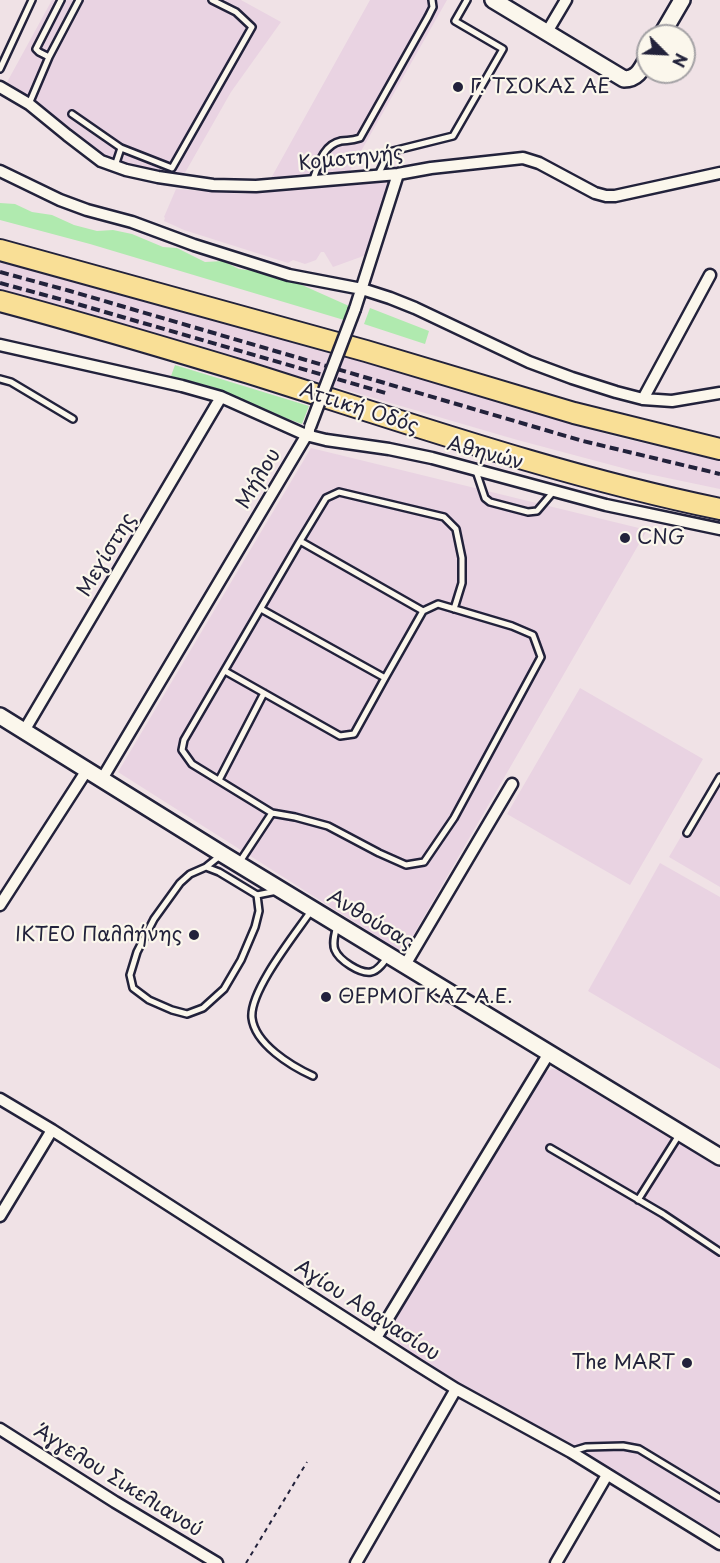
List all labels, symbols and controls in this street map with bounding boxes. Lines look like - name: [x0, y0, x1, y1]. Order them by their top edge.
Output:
- north arrow: [636, 24, 696, 84]
- text: N: [667, 50, 694, 71]
- place label: Γ. ΤΣΟΚΑΣ ΑΕ: [470, 75, 610, 99]
- marker: Γ. ΤΣΟΚΑΣ ΑΕ: [451, 80, 465, 94]
- street label: Κομοτηνής: [297, 142, 405, 176]
- street label: Αττική Οδός: [297, 379, 421, 439]
- street label: Αθηνών: [444, 432, 526, 476]
- street label: Μήλου: [232, 444, 286, 514]
- street label: Μεγίστης: [73, 509, 141, 601]
- place label: CNG: [637, 526, 686, 550]
- marker: CNG: [618, 531, 632, 545]
- street label: Ανθούσας: [323, 885, 417, 955]
- place label: ΙΚΤΕΟ Παλλήνης: [15, 923, 182, 947]
- marker: ΙΚΤΕΟ Παλλήνης: [187, 928, 201, 942]
- place label: ΘΕΡΜΟΓΚΑΖ Α.Ε.: [338, 985, 513, 1009]
- marker: ΘΕΡΜΟΓΚΑΖ Α.Ε.: [319, 990, 333, 1004]
- street label: Αγίου Αθανασίου: [290, 1255, 444, 1367]
- place label: The MART: [572, 1351, 675, 1375]
- marker: The MART: [680, 1356, 694, 1370]
- street label: Άγγελου Σικελιανού: [29, 1419, 207, 1543]

